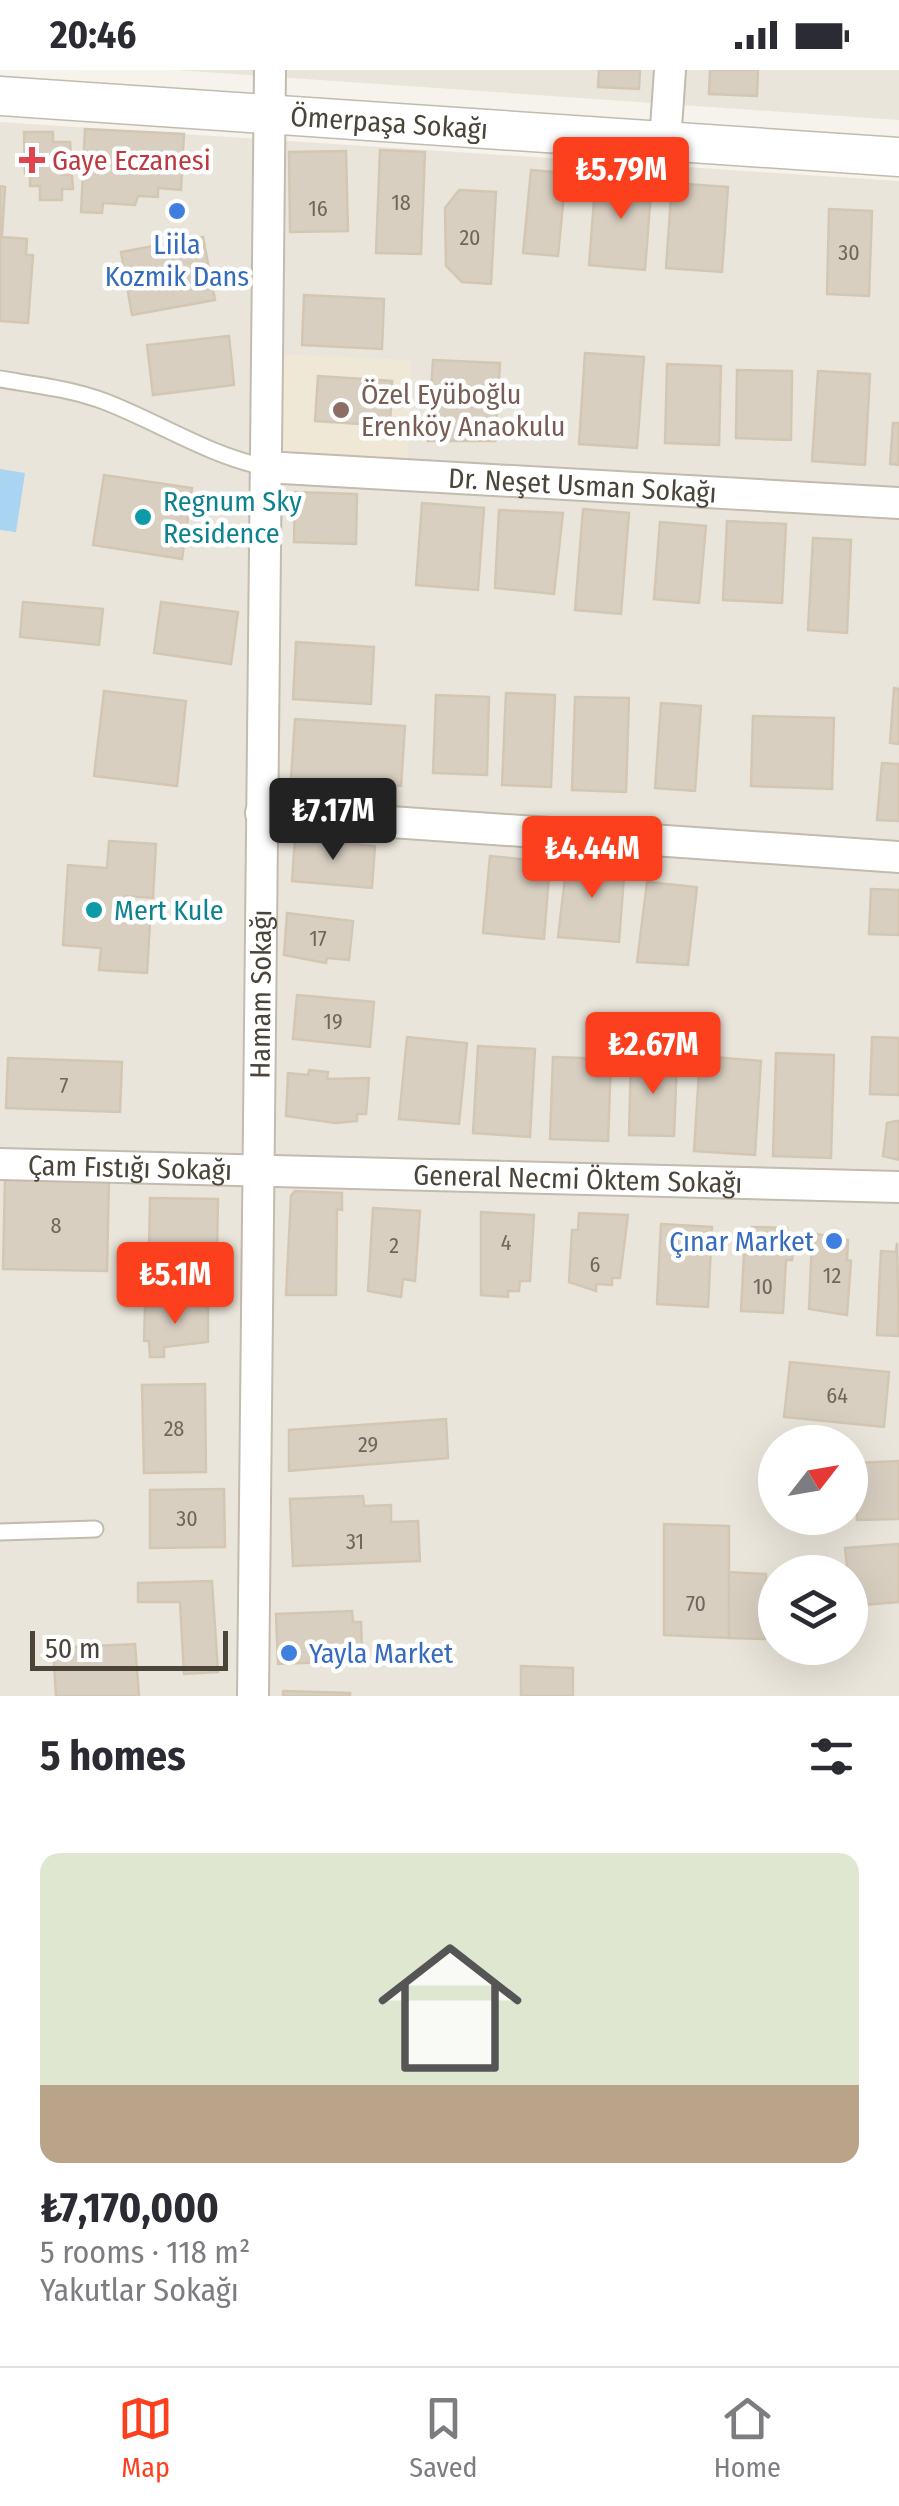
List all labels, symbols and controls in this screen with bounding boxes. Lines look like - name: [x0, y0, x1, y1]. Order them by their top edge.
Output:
- text: 20:46: [50, 12, 136, 58]
- street label: Ömerpaşa Sokağı: [289, 99, 489, 146]
- pin: ₺5.79M: [540, 137, 702, 222]
- place label: Gaye Eczanesi: [52, 144, 211, 177]
- marker: Gaye Eczanesi: [21, 149, 43, 171]
- text: ₺5.79M: [575, 150, 667, 188]
- house number: 18: [391, 189, 411, 216]
- house number: 16: [308, 195, 328, 222]
- marker: Liila Kozmik Dans: [166, 200, 188, 222]
- house number: 20: [459, 224, 481, 251]
- place label: Liila Kozmik Dans: [105, 228, 249, 293]
- house number: 30: [838, 239, 860, 266]
- place label: Özel Eyüboğlu Erenköy Anaokulu: [361, 378, 565, 443]
- marker: Özel Eyüboğlu Erenköy Anaokulu: [330, 399, 352, 421]
- street label: Dr. Neşet Usman Sokağı: [447, 461, 718, 509]
- place label: Regnum Sky Residence: [163, 485, 302, 550]
- marker: Regnum Sky Residence: [132, 506, 154, 528]
- pin: ₺7.17M: [252, 778, 414, 863]
- text: ₺7.17M: [291, 791, 375, 829]
- pin: ₺4.44M: [511, 816, 673, 901]
- text: ₺4.44M: [544, 829, 640, 867]
- place label: Mert Kule: [114, 894, 224, 927]
- marker: Mert Kule: [83, 899, 105, 921]
- street label: Hamam Sokağı: [243, 909, 278, 1079]
- house number: 17: [309, 925, 327, 952]
- house number: 19: [323, 1008, 343, 1035]
- pin: ₺2.67M: [572, 1012, 734, 1097]
- text: ₺2.67M: [607, 1025, 699, 1063]
- house number: 7: [60, 1072, 69, 1099]
- street label: Çam Fıstığı Sokağı: [27, 1148, 232, 1186]
- street label: General Necmi Öktem Sokağı: [413, 1158, 743, 1199]
- house number: 8: [50, 1212, 62, 1239]
- place label: Çınar Market: [669, 1225, 815, 1258]
- house number: 4: [501, 1229, 512, 1256]
- marker: Çınar Market: [823, 1230, 845, 1252]
- house number: 2: [389, 1232, 399, 1259]
- pin: ₺5.1M: [105, 1242, 245, 1327]
- house number: 6: [590, 1251, 601, 1278]
- text: ₺5.1M: [139, 1255, 211, 1293]
- house number: 12: [823, 1262, 841, 1289]
- house number: 10: [753, 1273, 773, 1300]
- house number: 64: [826, 1382, 848, 1409]
- house number: 28: [164, 1415, 184, 1442]
- north arrow: [758, 1425, 868, 1535]
- map controls: [758, 1425, 868, 1665]
- house number: 29: [358, 1431, 378, 1458]
- house number: 30: [176, 1505, 198, 1532]
- house number: 31: [346, 1528, 364, 1555]
- button: layers: [758, 1555, 868, 1665]
- house number: 70: [686, 1590, 706, 1617]
- scale bar: [30, 1626, 228, 1670]
- text: 50 m: [45, 1632, 101, 1665]
- place label: Yayla Market: [309, 1637, 454, 1670]
- marker: Yayla Market: [278, 1642, 300, 1664]
- icon: filters: [804, 1729, 859, 1784]
- text: 5 homes: [40, 1731, 186, 1781]
- icon: home: [360, 1918, 540, 2098]
- text: ₺7,170,000: [40, 2183, 219, 2233]
- text: 5 rooms · 118 m²: [40, 2233, 250, 2271]
- text: Yakutlar Sokağı: [40, 2271, 239, 2309]
- tab: Map: [118, 2391, 173, 2484]
- tab: Saved: [409, 2391, 478, 2484]
- tab: Home: [714, 2391, 781, 2484]

